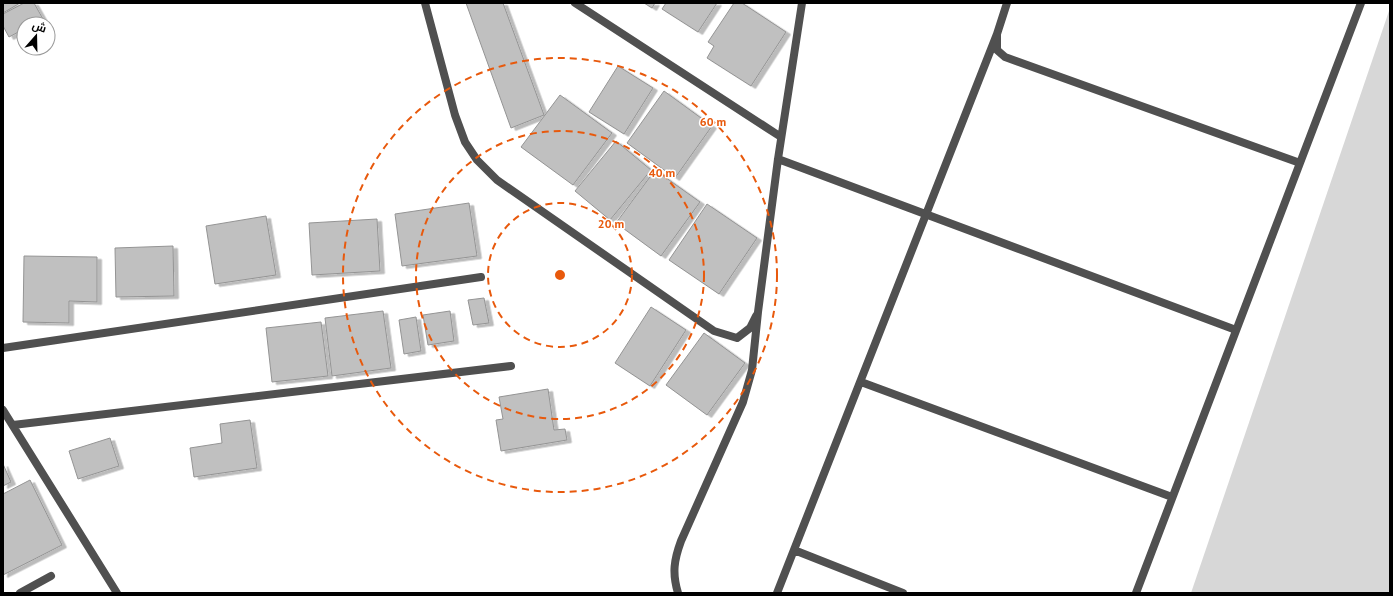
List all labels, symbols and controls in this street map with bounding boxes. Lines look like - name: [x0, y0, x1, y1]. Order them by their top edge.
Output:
- north arrow: [16, 16, 56, 56]
- text: ش: [30, 18, 48, 36]
- text: 60 m: [700, 114, 726, 129]
- text: 40 m: [649, 165, 675, 180]
- text: 20 m: [598, 216, 624, 231]
- centre of rings: [553, 268, 567, 282]

